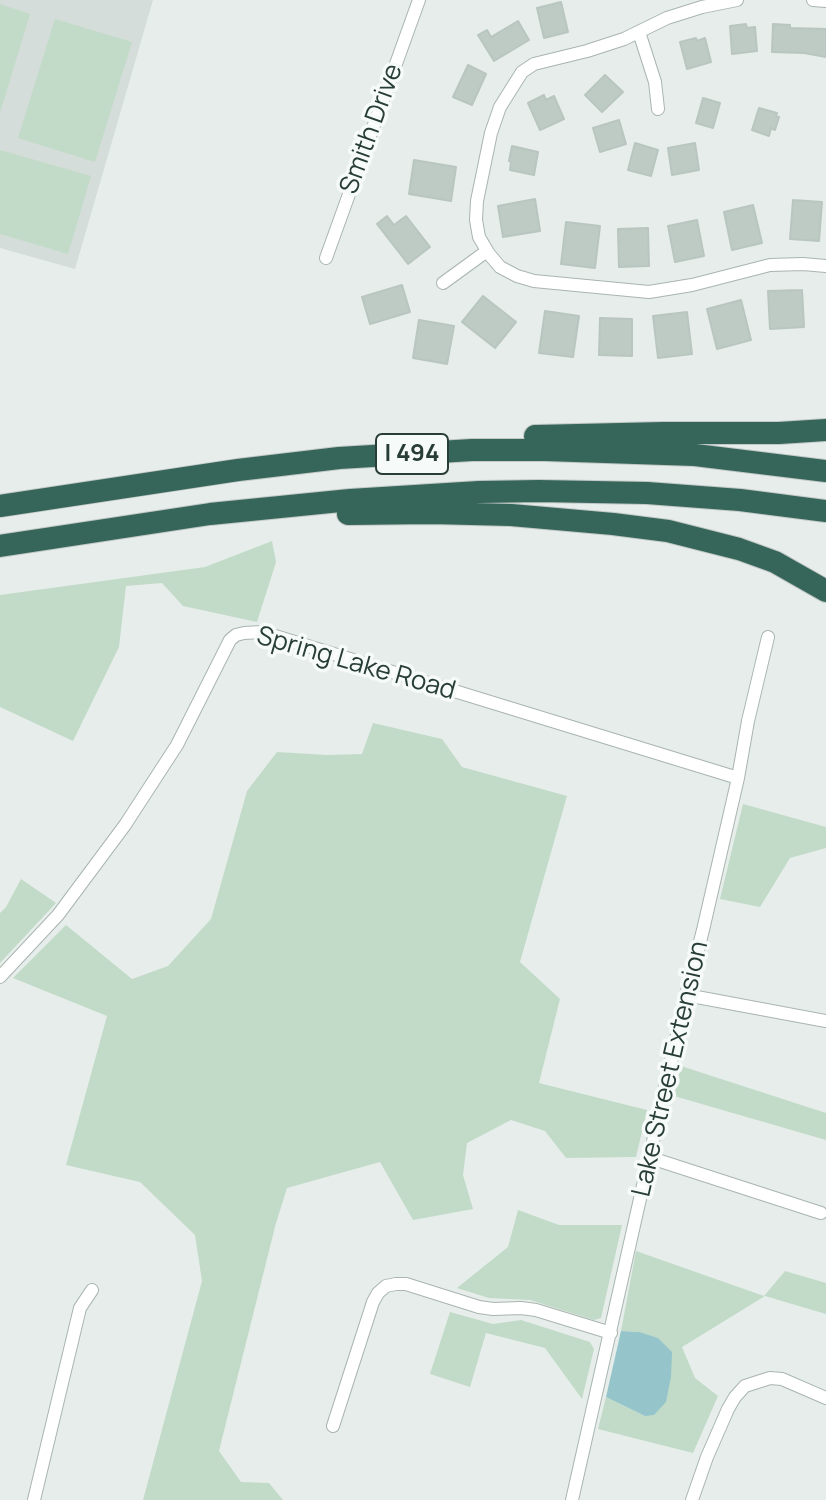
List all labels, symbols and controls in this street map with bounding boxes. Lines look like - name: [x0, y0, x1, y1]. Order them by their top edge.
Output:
- street label: Smith Drive: [334, 60, 410, 198]
- road number: I 494: [376, 434, 448, 474]
- street label: Spring Lake Road: [253, 621, 459, 707]
- street label: Lake Street Extension: [626, 938, 716, 1200]

